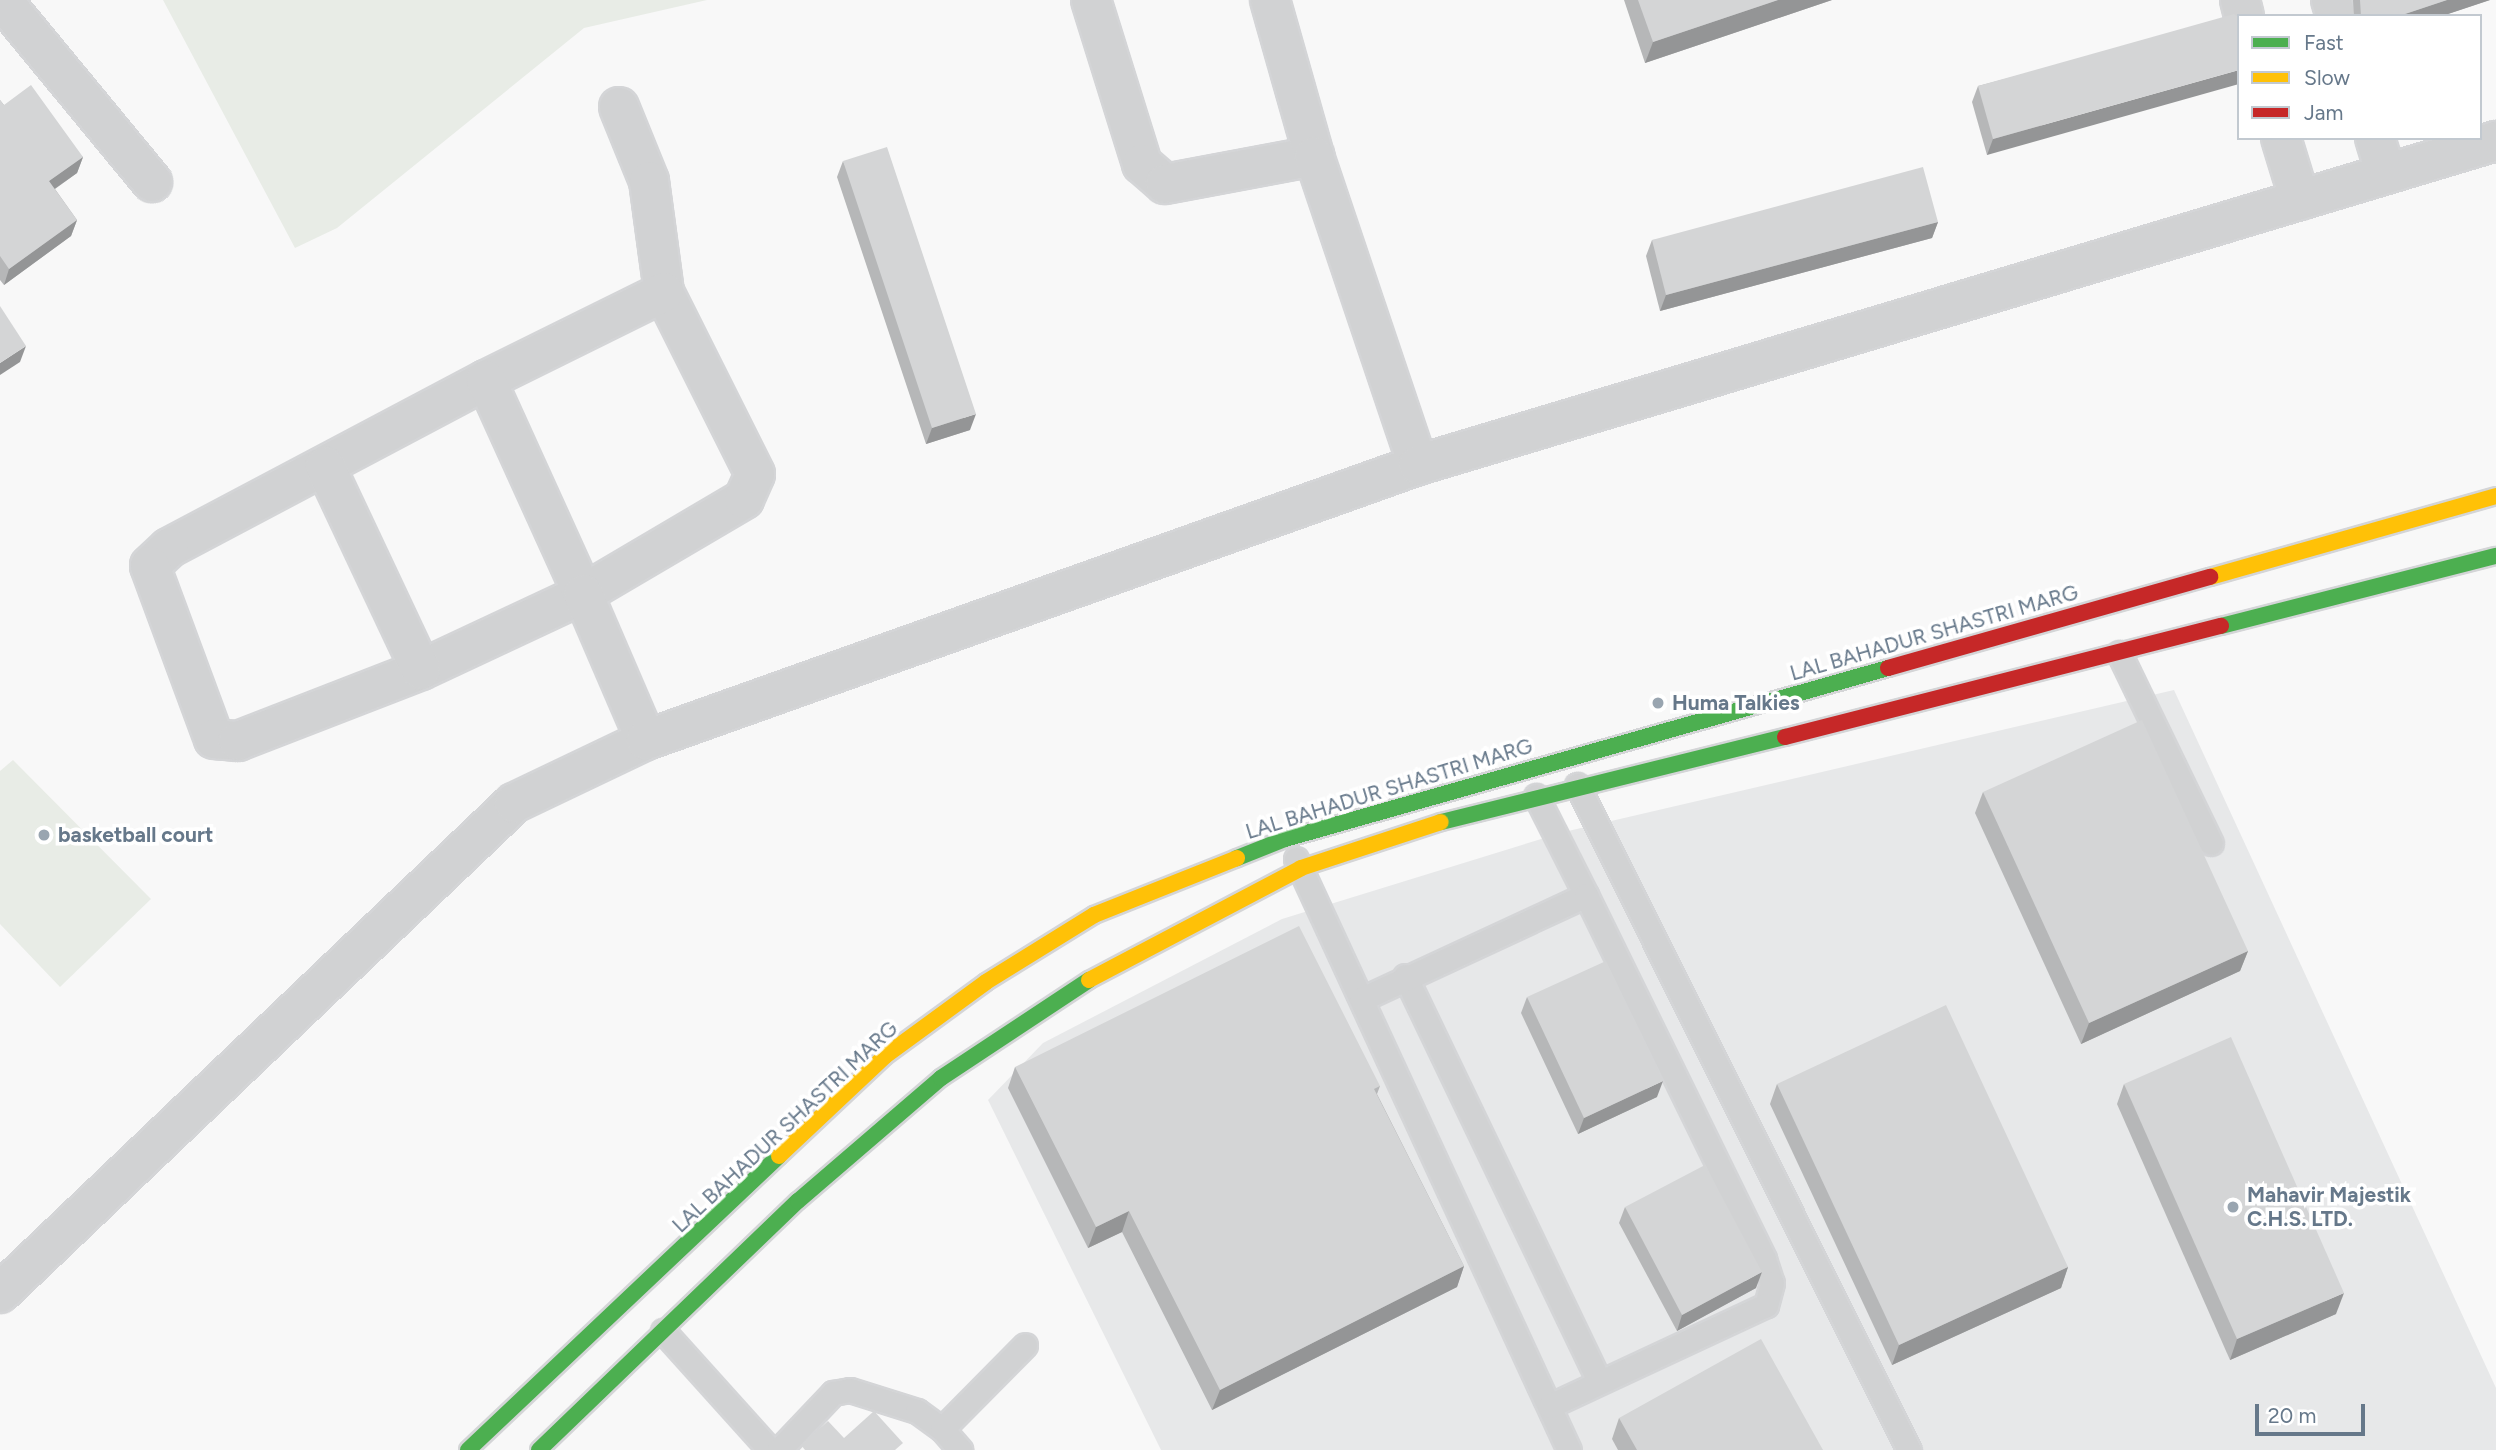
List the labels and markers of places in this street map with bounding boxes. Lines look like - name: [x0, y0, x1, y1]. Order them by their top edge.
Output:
- place label: Huma Talkies: [1672, 690, 1800, 716]
- marker: Huma Talkies: [1650, 695, 1666, 711]
- place label: basketball court: [58, 822, 213, 848]
- marker: basketball court: [36, 827, 52, 843]
- place label: Mahavir Majestik C.H.S. LTD.: [2247, 1182, 2411, 1232]
- marker: Mahavir Majestik C.H.S. LTD.: [2225, 1199, 2241, 1215]

